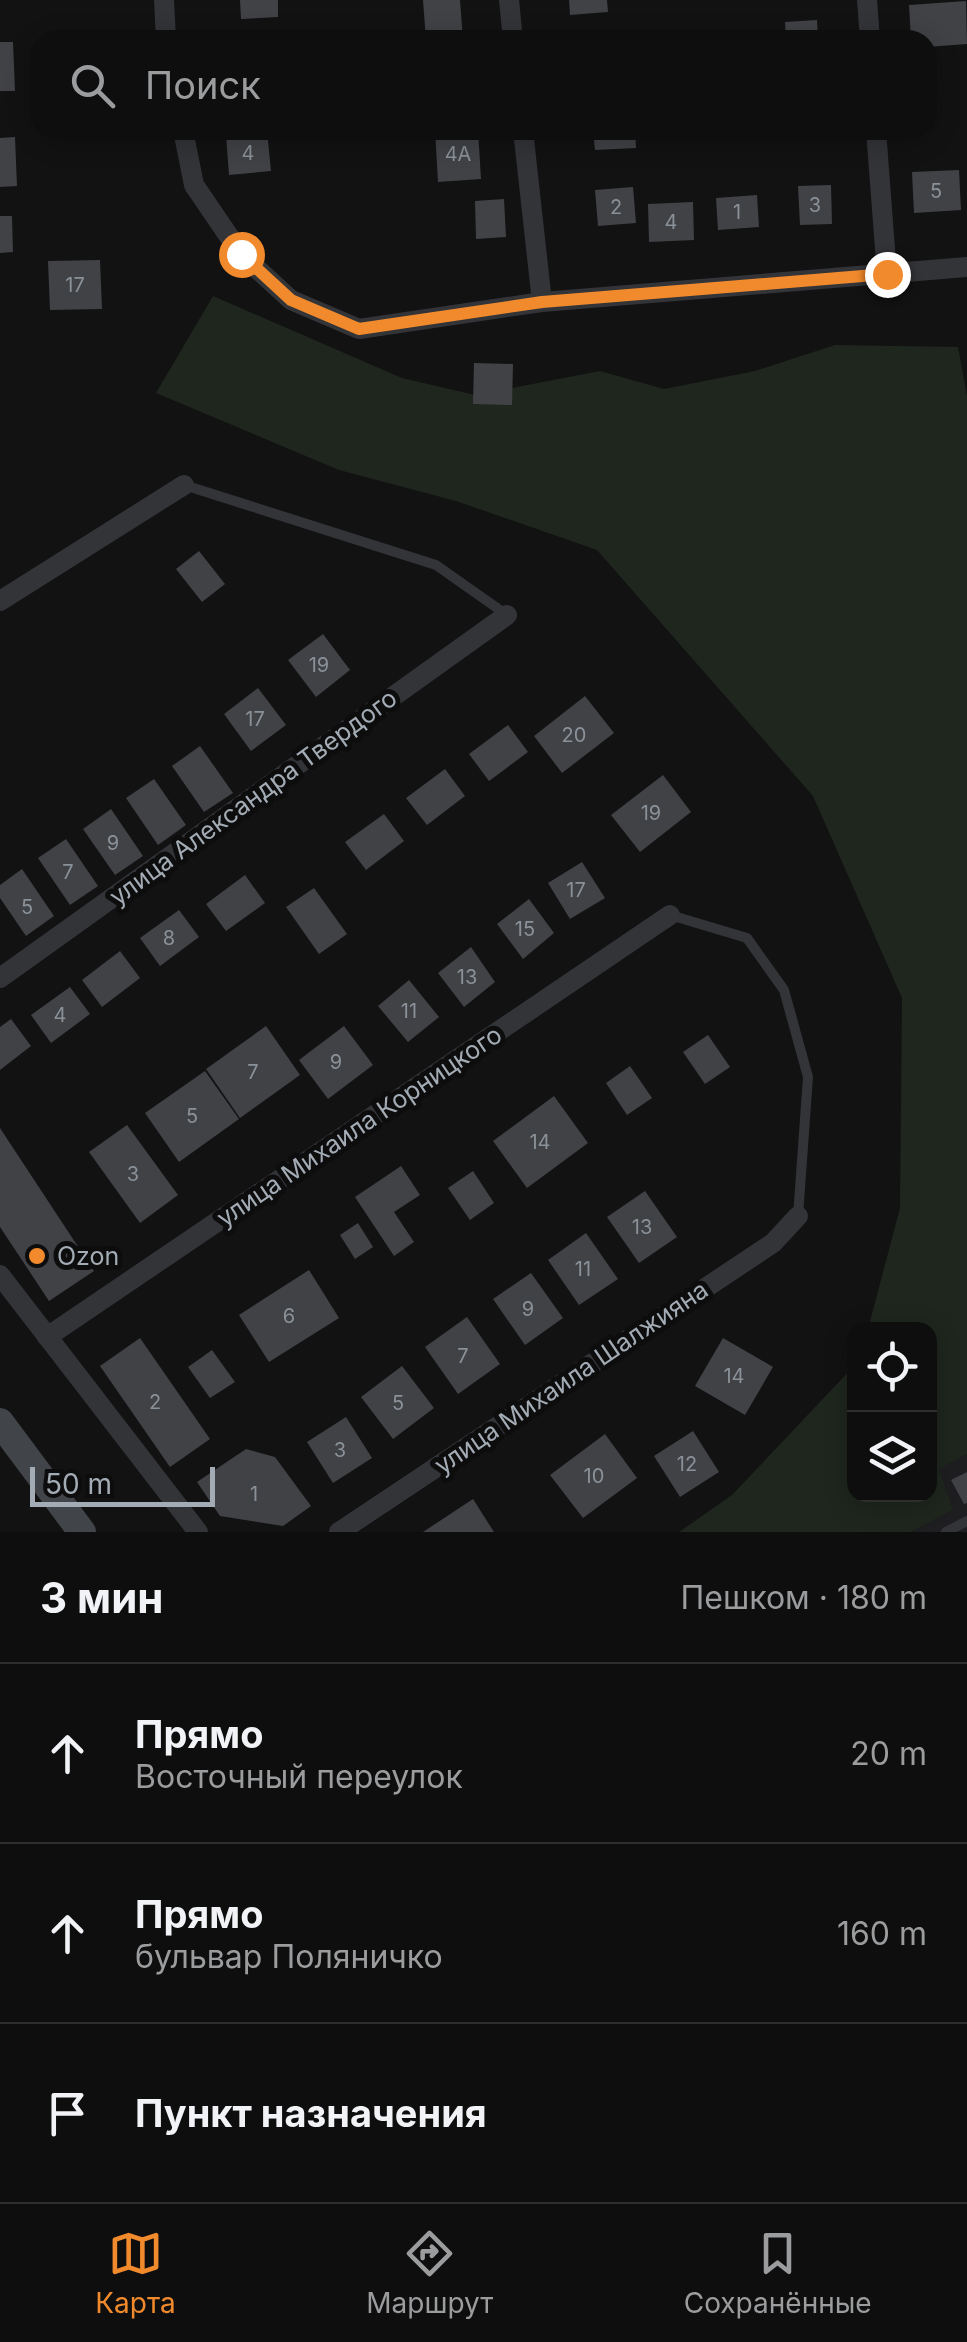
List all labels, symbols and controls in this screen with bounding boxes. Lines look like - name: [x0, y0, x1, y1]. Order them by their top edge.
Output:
- search box: [30, 30, 937, 140]
- icon: search: [65, 58, 120, 113]
- text: Поиск: [145, 62, 261, 108]
- house number: 4: [242, 141, 254, 165]
- house number: 4А: [445, 142, 472, 166]
- house number: 5: [930, 179, 942, 203]
- house number: 3: [809, 193, 821, 217]
- house number: 2: [610, 195, 622, 219]
- house number: 1: [733, 200, 741, 224]
- house number: 4: [665, 210, 677, 234]
- route start: [219, 232, 265, 278]
- route end: [865, 252, 911, 298]
- house number: 17: [65, 273, 85, 297]
- house number: 19: [309, 653, 329, 677]
- street label: улица Александра Твердого: [103, 683, 403, 911]
- house number: 17: [245, 707, 265, 731]
- house number: 20: [562, 723, 586, 747]
- house number: 19: [641, 801, 661, 825]
- house number: 9: [107, 831, 119, 855]
- house number: 7: [62, 860, 74, 884]
- house number: 17: [566, 878, 586, 902]
- house number: 5: [21, 895, 33, 919]
- house number: 15: [515, 917, 535, 941]
- house number: 8: [163, 926, 175, 950]
- house number: 13: [457, 965, 477, 989]
- house number: 11: [401, 999, 417, 1023]
- house number: 4: [54, 1003, 66, 1027]
- street label: улица Михаила Корницкого: [211, 1019, 507, 1233]
- house number: 9: [330, 1050, 342, 1074]
- house number: 7: [247, 1060, 259, 1084]
- house number: 5: [186, 1104, 198, 1128]
- house number: 14: [529, 1130, 551, 1154]
- house number: 3: [127, 1162, 139, 1186]
- house number: 13: [632, 1215, 652, 1239]
- place label: Ozon: [57, 1241, 119, 1271]
- marker: Ozon: [26, 1245, 48, 1267]
- house number: 11: [575, 1257, 591, 1281]
- street label: улица Михаила Шалжияна: [429, 1274, 713, 1480]
- house number: 9: [522, 1297, 534, 1321]
- house number: 6: [283, 1304, 295, 1328]
- map controls: [847, 1322, 937, 1502]
- button: locate: [847, 1322, 937, 1412]
- house number: 7: [457, 1344, 469, 1368]
- house number: 14: [723, 1364, 745, 1388]
- house number: 2: [149, 1390, 161, 1414]
- house number: 5: [392, 1391, 404, 1415]
- button: layers: [847, 1412, 937, 1502]
- house number: 3: [334, 1438, 346, 1462]
- house number: 12: [677, 1452, 697, 1476]
- scale bar: [30, 1462, 215, 1506]
- house number: 10: [584, 1464, 604, 1488]
- text: 50 m: [45, 1467, 112, 1501]
- house number: 1: [250, 1482, 258, 1506]
- text: 3 мин: [40, 1572, 163, 1623]
- text: Пешком · 180 m: [681, 1578, 927, 1617]
- text: Прямо: [135, 1711, 263, 1757]
- icon: ahead: [40, 1726, 95, 1781]
- text: 20 m: [850, 1734, 927, 1773]
- text: Восточный переулок: [135, 1757, 463, 1796]
- text: Прямо: [135, 1891, 263, 1937]
- icon: ahead: [40, 1906, 95, 1961]
- text: 160 m: [837, 1914, 927, 1953]
- text: бульвар Поляничко: [135, 1937, 443, 1976]
- icon: arrive: [40, 2086, 95, 2141]
- text: Пункт назначения: [135, 2090, 487, 2136]
- tab: Карта: [95, 2226, 176, 2320]
- tab: Маршрут: [366, 2226, 493, 2320]
- tab: Сохранённые: [684, 2226, 872, 2320]

